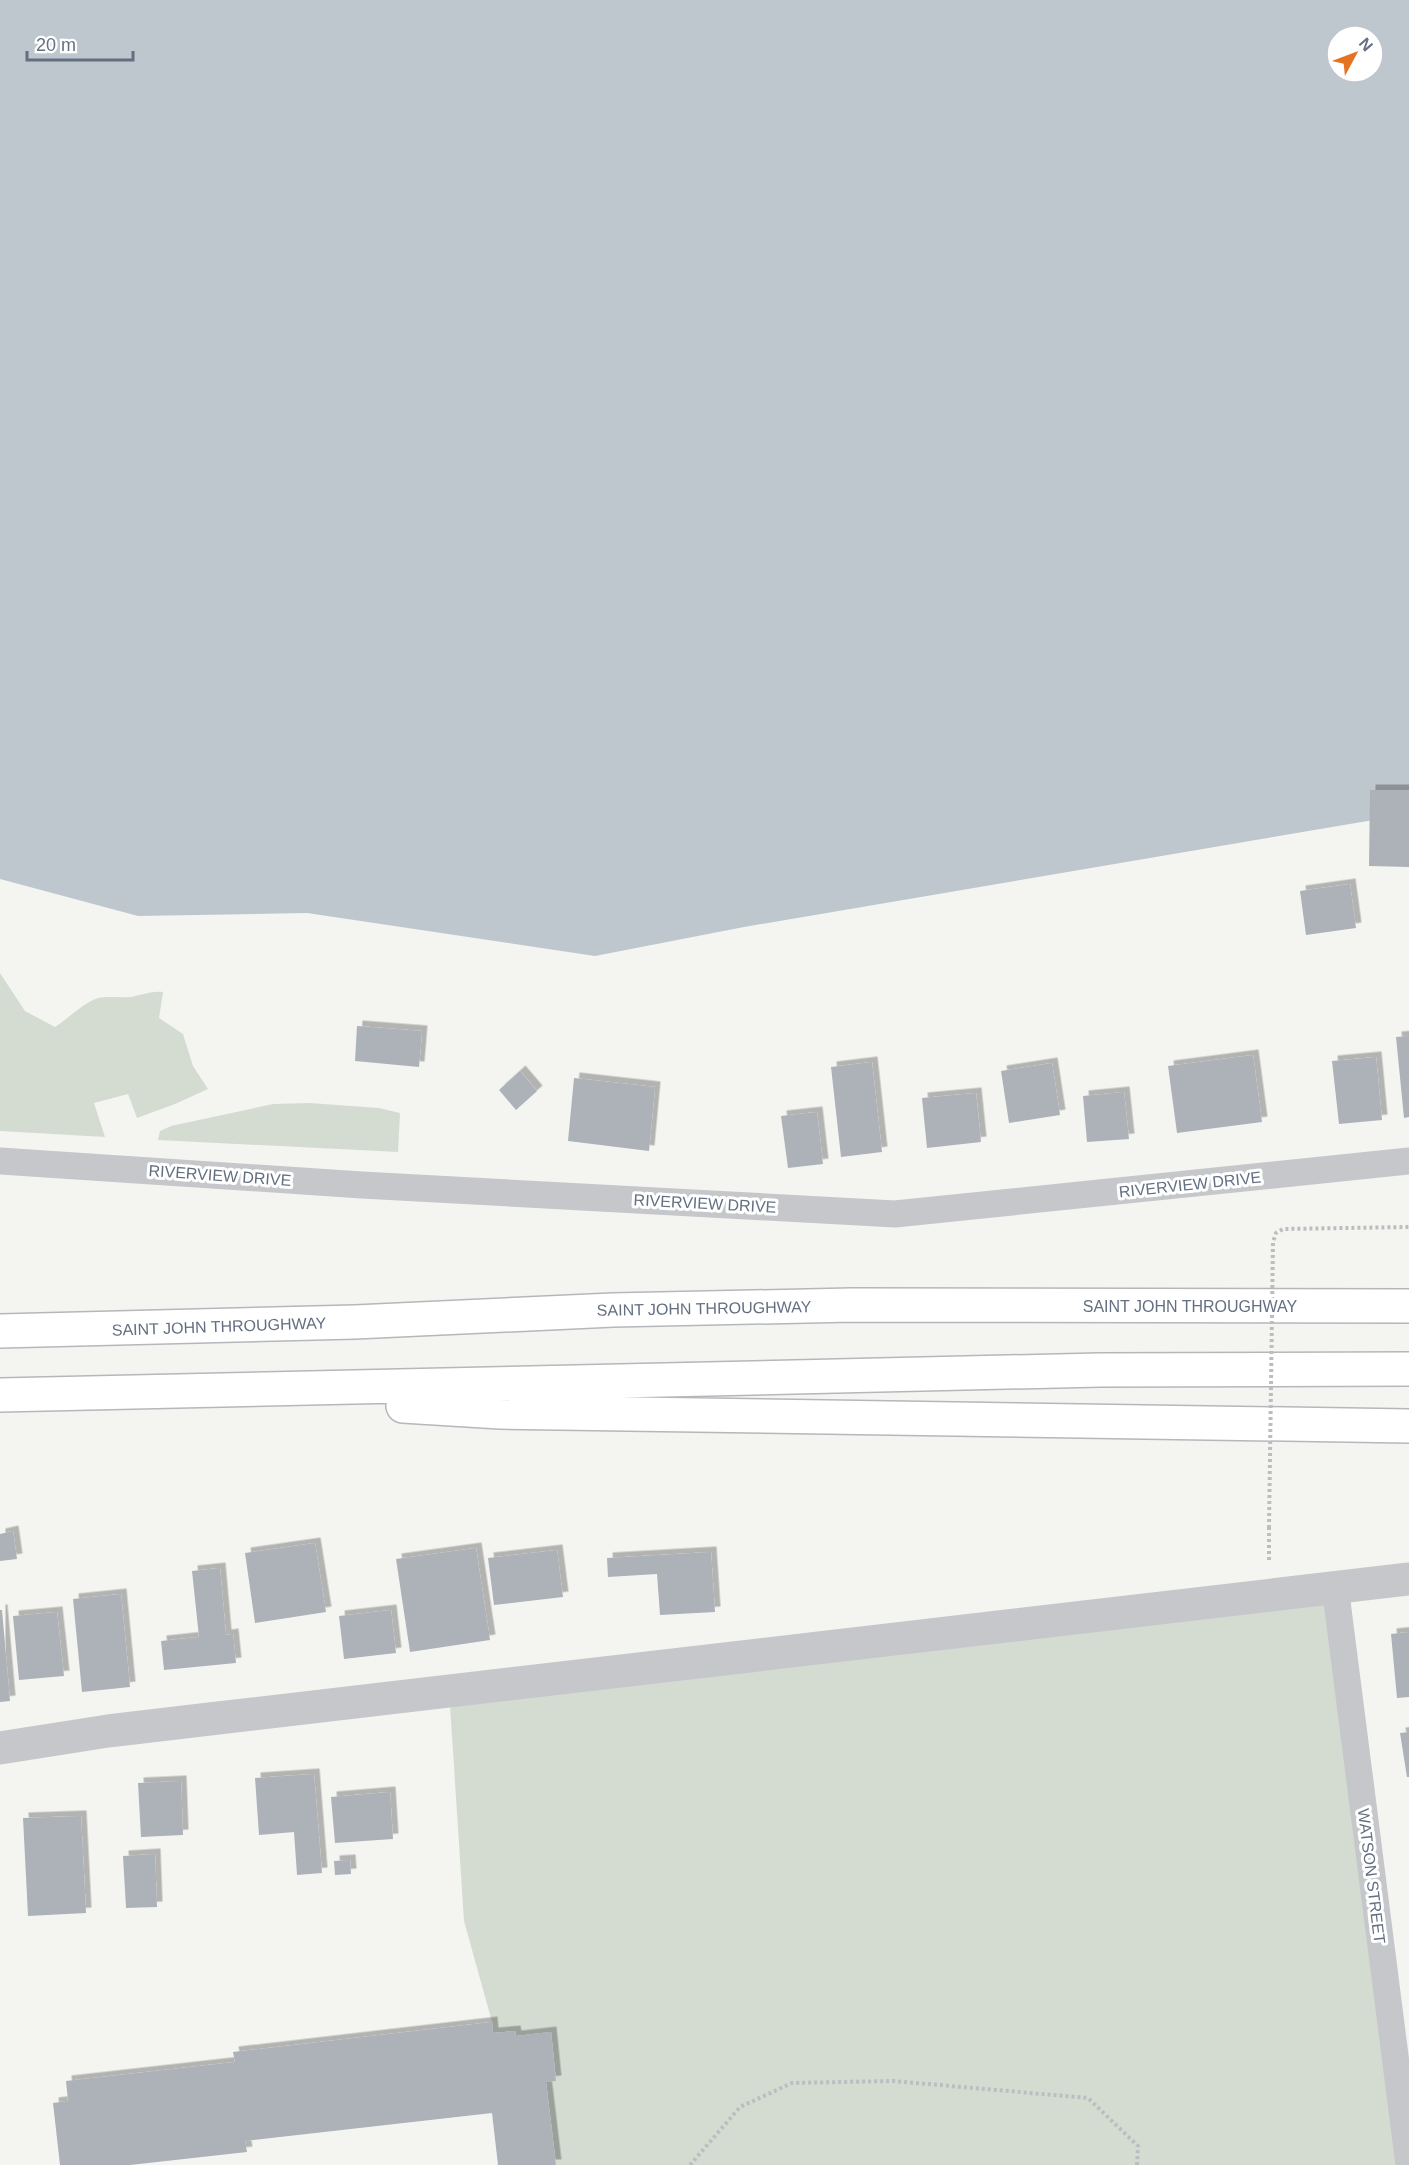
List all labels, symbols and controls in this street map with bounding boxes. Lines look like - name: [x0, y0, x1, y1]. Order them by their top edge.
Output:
- scale bar: [27, 24, 134, 62]
- north arrow: [1325, 24, 1385, 84]
- text: 20 m: [36, 35, 76, 55]
- text: N: [1356, 35, 1376, 54]
- street label: RIVERVIEW DRIVE: [148, 1162, 292, 1189]
- street label: RIVERVIEW DRIVE: [1118, 1169, 1262, 1200]
- street label: RIVERVIEW DRIVE: [633, 1191, 777, 1216]
- street label: SAINT JOHN THROUGHWAY: [597, 1298, 812, 1319]
- street label: SAINT JOHN THROUGHWAY: [1083, 1298, 1298, 1315]
- street label: SAINT JOHN THROUGHWAY: [112, 1314, 327, 1339]
- street label: WATSON STREET: [1355, 1808, 1388, 1945]

